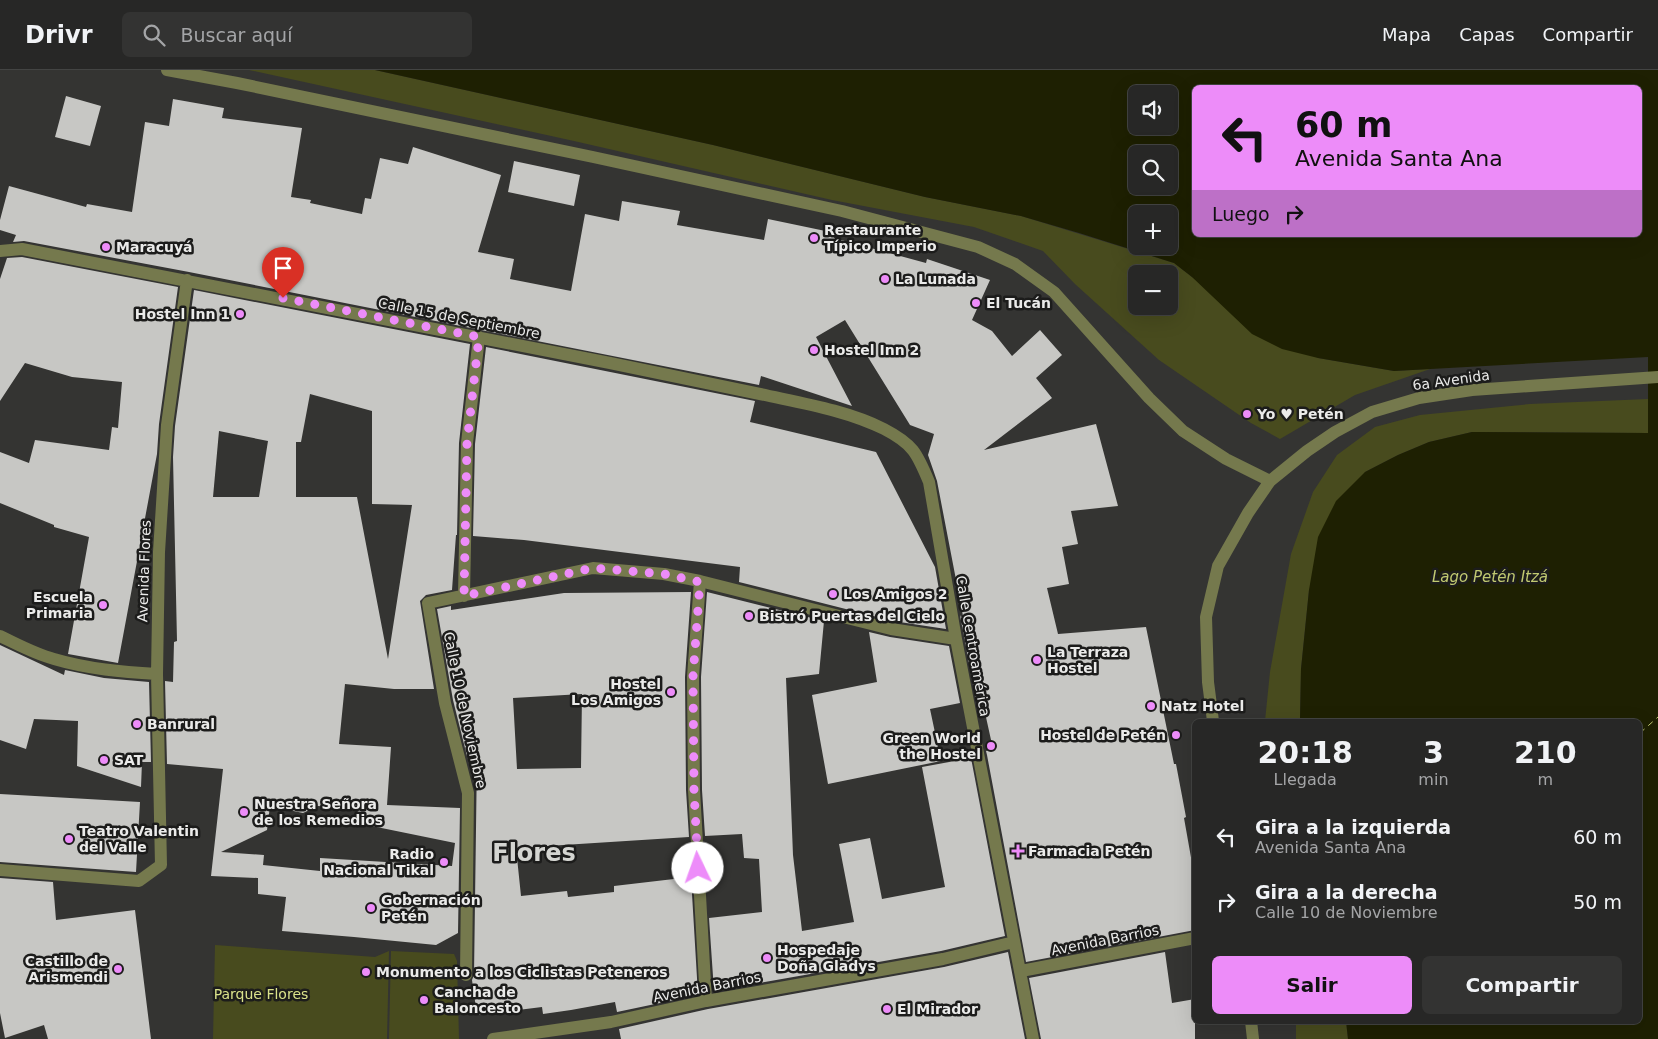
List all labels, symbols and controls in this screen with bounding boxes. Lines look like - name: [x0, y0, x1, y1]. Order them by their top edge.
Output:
- search box: [122, 12, 472, 57]
- text: Drivr: [25, 21, 92, 49]
- icon: search: [140, 21, 168, 49]
- text: Buscar aquí: [180, 24, 292, 46]
- text: Mapa: [1382, 24, 1431, 45]
- text: Capas: [1459, 24, 1515, 45]
- text: Compartir: [1543, 24, 1633, 45]
- map controls: [1128, 85, 1178, 315]
- button: sound: [1128, 85, 1178, 135]
- icon: left: [1212, 105, 1277, 170]
- text: 60 m: [1295, 105, 1392, 145]
- button: search: [1128, 145, 1178, 195]
- text: Avenida Santa Ana: [1295, 146, 1503, 171]
- icon: right: [1280, 200, 1308, 228]
- text: Luego: [1212, 203, 1270, 225]
- button: +: [1128, 205, 1178, 255]
- place label: Restaurante Típico Imperio: [824, 222, 937, 254]
- marker: Restaurante Típico Imperio: [808, 232, 820, 244]
- place label: Maracuyá: [116, 239, 193, 255]
- marker: Maracuyá: [100, 241, 112, 253]
- pin: [262, 247, 304, 298]
- icon: arrive: [269, 254, 297, 282]
- button: −: [1128, 265, 1178, 315]
- place label: La Lunada: [895, 271, 976, 287]
- marker: La Lunada: [879, 273, 891, 285]
- street label: Calle 15 de Septiembre: [377, 294, 541, 342]
- place label: El Tucán: [986, 295, 1051, 311]
- marker: El Tucán: [970, 297, 982, 309]
- place label: Hostel Inn 1: [135, 306, 230, 322]
- marker: Hostel Inn 1: [234, 308, 246, 320]
- place label: Hostel Inn 2: [824, 342, 919, 358]
- marker: Hostel Inn 2: [808, 344, 820, 356]
- street label: 6a Avenida: [1411, 367, 1491, 393]
- place label: Yo ♥ Petén: [1256, 406, 1344, 422]
- marker: Yo ♥ Petén: [1241, 408, 1253, 420]
- street label: Avenida Flores: [134, 520, 154, 622]
- water label: Lago Petén Itzá: [1432, 568, 1548, 586]
- street label: Calle Centroamérica: [953, 574, 993, 718]
- place label: Los Amigos 2: [843, 586, 948, 602]
- marker: Los Amigos 2: [827, 588, 839, 600]
- place label: Escuela Primaria: [26, 589, 93, 621]
- marker: Escuela Primaria: [97, 599, 109, 611]
- place label: Bistró Puertas del Cielo: [759, 608, 945, 624]
- marker: Bistró Puertas del Cielo: [743, 610, 755, 622]
- street label: Calle 10 de Noviembre: [441, 630, 489, 790]
- place label: La Terraza Hostel: [1047, 644, 1128, 676]
- marker: La Terraza Hostel: [1031, 654, 1043, 666]
- place label: Hostel Los Amigos: [571, 676, 661, 708]
- marker: Hostel Los Amigos: [665, 686, 677, 698]
- place label: Natz Hotel: [1161, 698, 1244, 714]
- marker: Natz Hotel: [1145, 700, 1157, 712]
- place label: Banrural: [147, 716, 215, 732]
- marker: Banrural: [131, 718, 143, 730]
- place label: Hostel de Petén: [1040, 727, 1166, 743]
- marker: Hostel de Petén: [1170, 729, 1182, 741]
- place label: Green World the Hostel: [882, 730, 981, 762]
- text: 20:18: [1257, 735, 1353, 770]
- text: 3: [1423, 735, 1444, 770]
- text: 210: [1514, 735, 1577, 770]
- marker: Green World the Hostel: [985, 740, 997, 752]
- place label: SAT: [114, 752, 144, 768]
- marker: SAT: [98, 754, 110, 766]
- text: Llegada: [1274, 770, 1337, 789]
- text: min: [1418, 770, 1449, 789]
- text: m: [1537, 770, 1553, 789]
- place label: Nuestra Señora de los Remedios: [254, 796, 383, 828]
- marker: Nuestra Señora de los Remedios: [238, 806, 250, 818]
- text: Gira a la izquierda: [1255, 816, 1451, 838]
- place label: Teatro Valentin del Valle: [79, 823, 199, 855]
- icon: left: [1212, 823, 1240, 851]
- text: 60 m: [1573, 826, 1622, 848]
- marker: Teatro Valentin del Valle: [63, 833, 75, 845]
- text: Avenida Santa Ana: [1255, 838, 1406, 857]
- district label: Flores: [492, 839, 576, 867]
- position arrow: [671, 841, 723, 893]
- place label: Farmacia Petén: [1028, 843, 1150, 859]
- marker: Farmacia Petén: [1012, 845, 1024, 857]
- place label: Radio Nacional Tikal: [323, 846, 434, 878]
- marker: Radio Nacional Tikal: [438, 856, 450, 868]
- text: Gira a la derecha: [1255, 881, 1438, 903]
- icon: right: [1212, 888, 1240, 916]
- text: 50 m: [1573, 891, 1622, 913]
- place label: Gobernación Petén: [381, 892, 481, 924]
- marker: Gobernación Petén: [365, 902, 377, 914]
- text: Calle 10 de Noviembre: [1255, 903, 1438, 922]
- street label: Avenida Barrios: [1050, 922, 1160, 958]
- place label: Hospedaje Doña Gladys: [777, 942, 876, 974]
- marker: Hospedaje Doña Gladys: [761, 952, 773, 964]
- place label: Castillo de Arismendi: [25, 953, 108, 985]
- button: Salir: [1212, 956, 1412, 1014]
- button: Compartir: [1422, 956, 1622, 1014]
- marker: Castillo de Arismendi: [112, 963, 124, 975]
- place label: Monumento a los Ciclistas Peteneros: [376, 964, 668, 980]
- marker: Monumento a los Ciclistas Peteneros: [360, 966, 372, 978]
- street label: Avenida Barrios: [652, 969, 762, 1005]
- place label: Cancha de Baloncesto: [434, 984, 521, 1016]
- park label: Parque Flores: [214, 986, 308, 1002]
- marker: Cancha de Baloncesto: [418, 994, 430, 1006]
- place label: El Mirador: [897, 1001, 978, 1017]
- marker: El Mirador: [881, 1003, 893, 1015]

